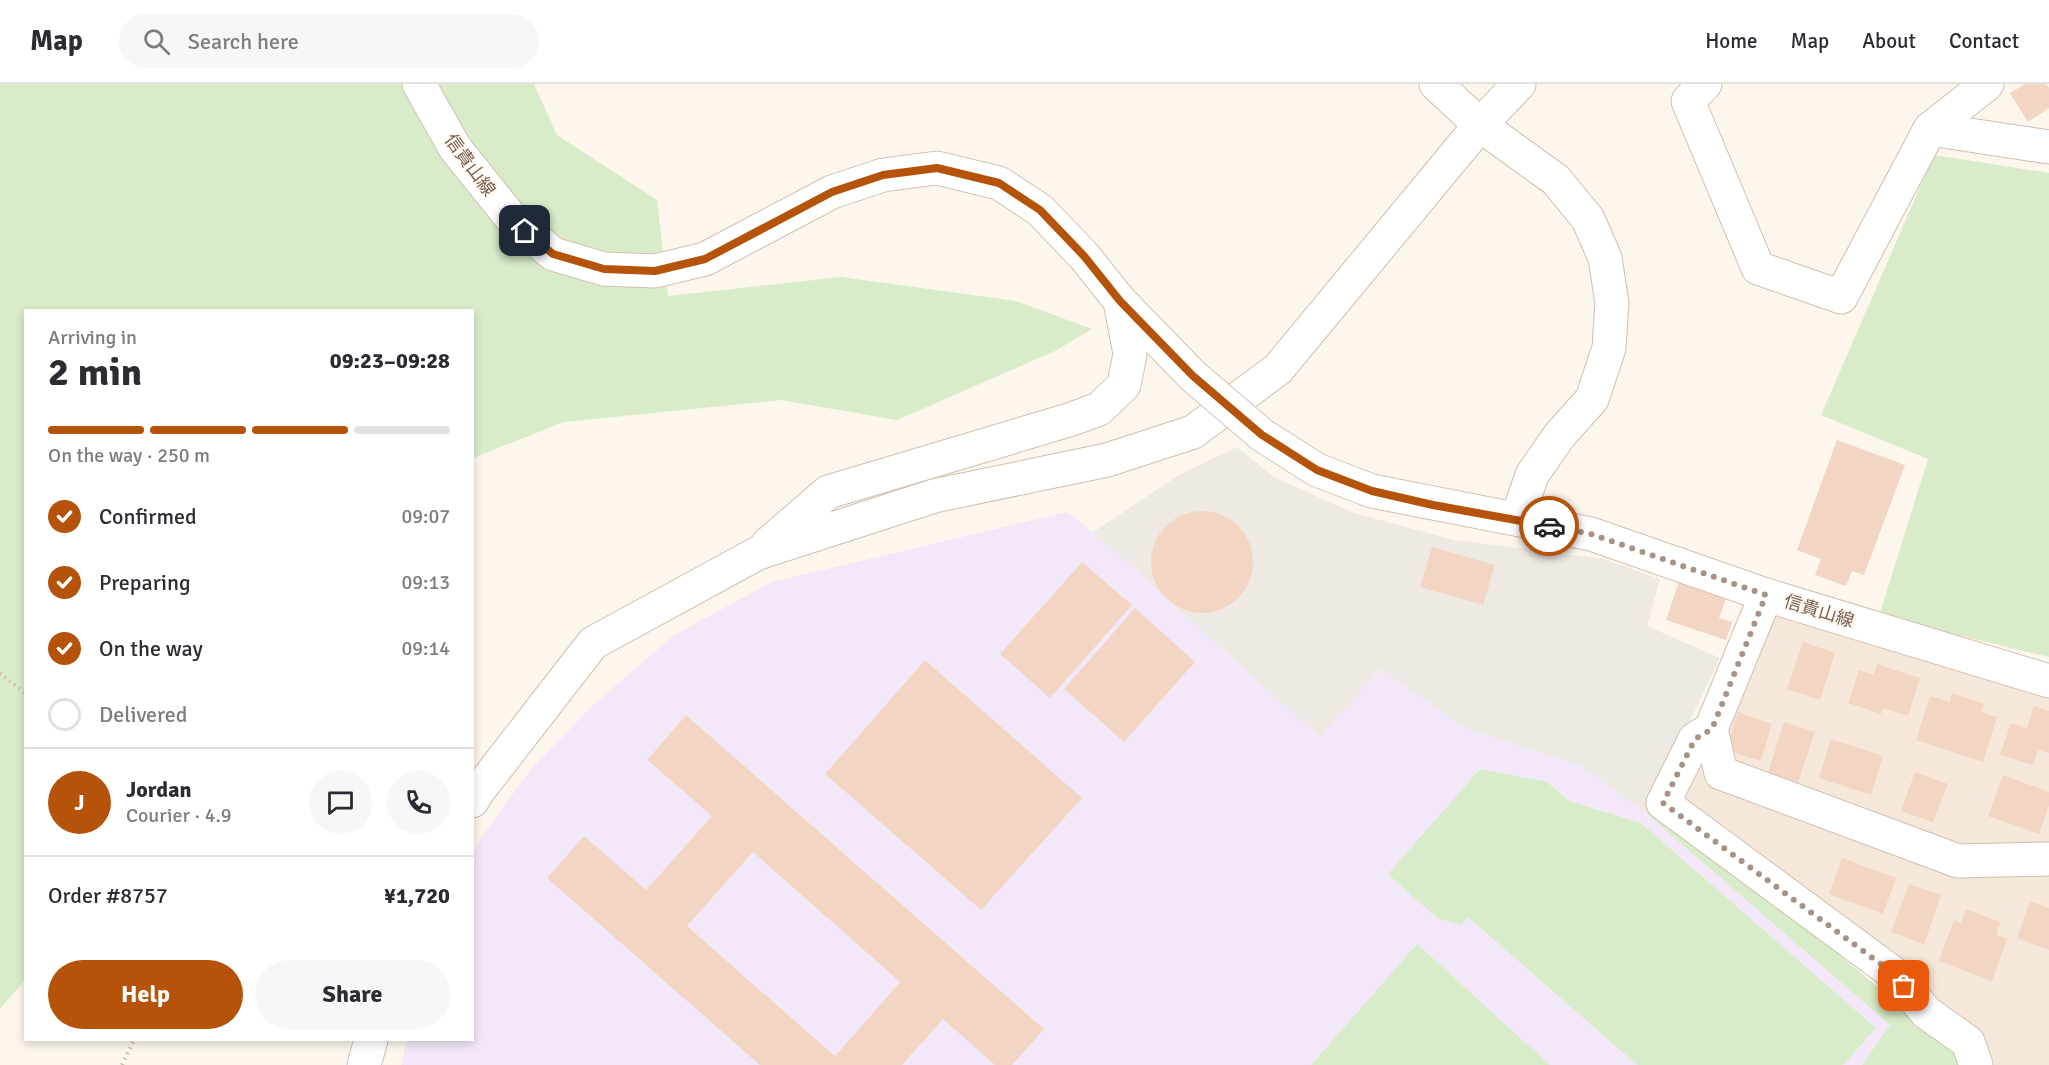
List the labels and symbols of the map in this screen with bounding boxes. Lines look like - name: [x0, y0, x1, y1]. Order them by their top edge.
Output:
- street label: 信貴山線: [440, 129, 500, 201]
- pin: [499, 205, 550, 256]
- courier: [1519, 496, 1579, 556]
- street label: 信貴山線: [1781, 590, 1857, 632]
- pin: [1878, 960, 1929, 1011]

